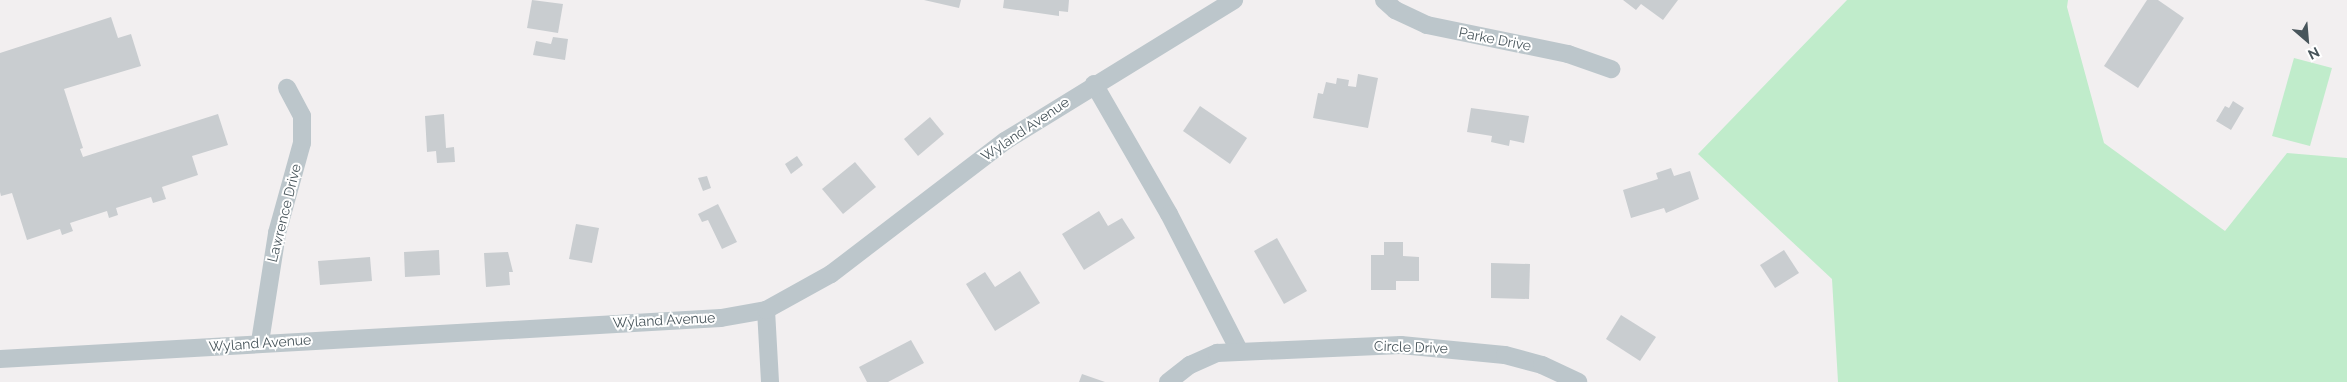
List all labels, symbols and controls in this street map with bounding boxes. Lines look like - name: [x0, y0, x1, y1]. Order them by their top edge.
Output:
- north arrow: [2282, 15, 2332, 65]
- street label: Parke Drive: [1457, 24, 1533, 54]
- text: N: [2305, 44, 2322, 63]
- street label: Wyland Avenue: [978, 93, 1072, 165]
- street label: Lawrence Drive: [264, 162, 304, 264]
- street label: Wyland Avenue: [612, 309, 716, 331]
- street label: Wyland Avenue: [208, 331, 312, 355]
- street label: Circle Drive: [1374, 337, 1448, 357]

